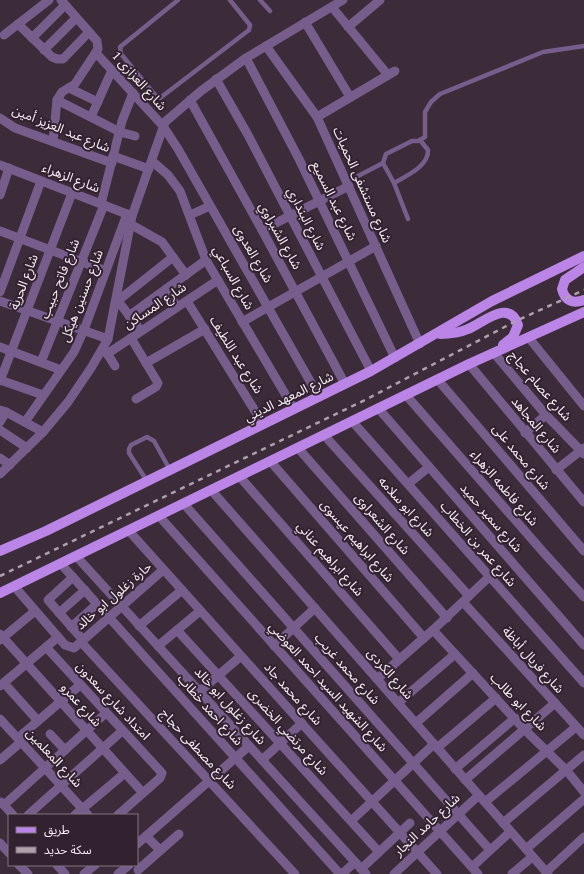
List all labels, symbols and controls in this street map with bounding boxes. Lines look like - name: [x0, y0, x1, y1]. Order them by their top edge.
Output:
- street label: شارع العزازى 1: [107, 47, 171, 115]
- street label: شارع عبد العزيز أمين: [9, 100, 113, 158]
- street label: شارع مستشفى الحميات: [327, 124, 397, 246]
- street label: شارع الزهراء: [39, 158, 103, 198]
- street label: شارع عبد السميع: [306, 158, 362, 244]
- street label: شارع البنداري: [281, 184, 330, 254]
- street label: شارع الشبراوي: [253, 199, 307, 273]
- street label: شارع العدوى: [228, 221, 278, 287]
- street label: شارع فاتح حبيب: [35, 236, 85, 322]
- street label: شارع السباعي: [207, 242, 259, 314]
- street label: شارع حسنين هيكل: [55, 247, 109, 345]
- street label: شارع الحرية: [4, 251, 44, 313]
- street label: شارع المساكن: [119, 278, 191, 334]
- street label: شارع عبد اللطيف: [204, 312, 268, 398]
- street label: شارع عصام عجاج: [504, 346, 576, 426]
- street label: شارع المعهد الديني: [241, 367, 337, 427]
- street label: شارع المجاهد: [506, 392, 566, 458]
- street label: شارع محمد على: [487, 419, 555, 495]
- street label: شارع فاطمه الزهراء: [465, 445, 543, 531]
- street label: شارع ابو سلامه: [373, 472, 439, 542]
- street label: شارع سمير حميد: [455, 479, 527, 557]
- street label: شارع الشعراوى: [349, 489, 415, 559]
- street label: شارع ابراهيم عيسوى: [315, 495, 399, 587]
- street label: شارع عمر بن الخطاب: [435, 497, 521, 591]
- street label: شارع ابراهيم عناني: [292, 517, 368, 601]
- street label: حارة زغلول ابو خالد: [72, 557, 157, 635]
- street label: شارع الشهيد السيد احمد العوضي: [264, 617, 392, 757]
- street label: شارع فريال أباظة: [497, 622, 569, 698]
- street label: شارع محمد غريب: [309, 629, 385, 709]
- street label: شارع الكردى: [362, 644, 418, 704]
- street label: امتداد شارع سعدون: [71, 657, 155, 745]
- street label: شارع محمد جاد: [259, 658, 327, 730]
- street label: شارع زغلول ابو خالد: [189, 662, 271, 750]
- street label: شارع ابو طالب: [485, 668, 551, 736]
- street label: شارع احمد خطاب: [172, 670, 248, 750]
- street label: شارع عمرو: [56, 678, 106, 732]
- street label: شارع مرتضي الخضرى: [243, 684, 333, 780]
- street label: شارع مصطفى حجاج: [155, 704, 241, 794]
- street label: شارع المعلمين: [21, 724, 87, 792]
- street label: شارع حامد النجار: [388, 789, 465, 862]
- legend: [8, 814, 138, 866]
- text: طريق: [44, 821, 70, 840]
- text: سكة حديد: [44, 841, 92, 860]

